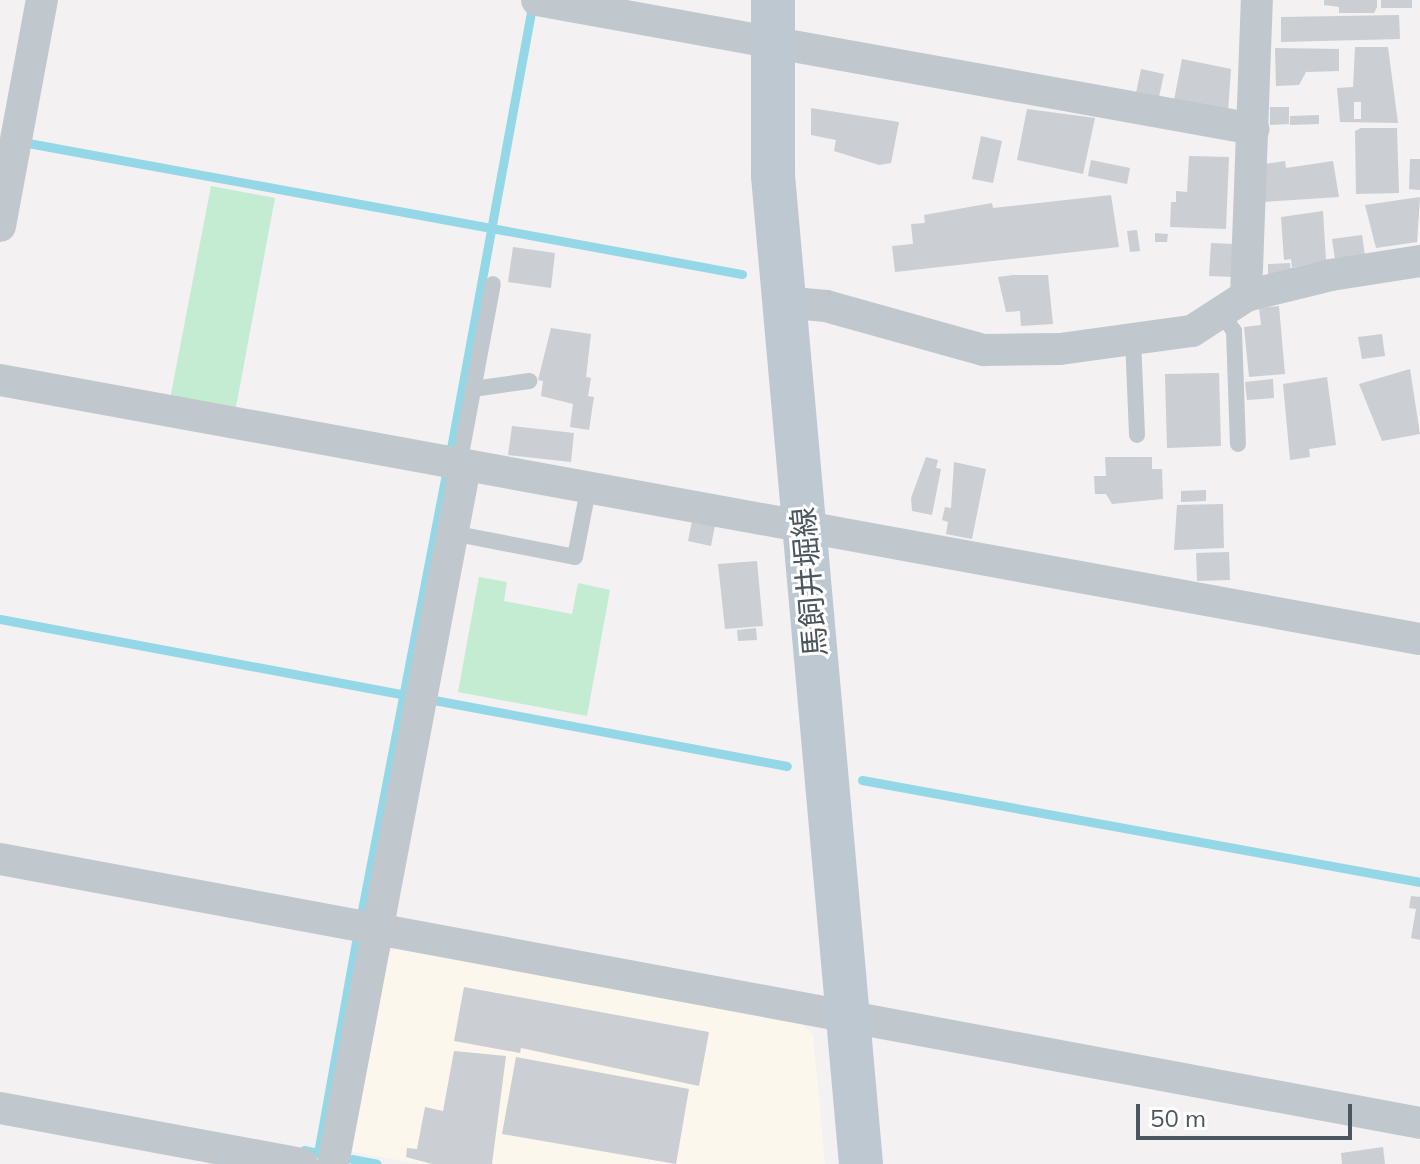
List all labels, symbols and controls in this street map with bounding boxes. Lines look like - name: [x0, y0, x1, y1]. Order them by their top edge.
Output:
- street label: 馬飼井堀線: [785, 506, 833, 658]
- scale bar: [1140, 1088, 1356, 1138]
- text: 50 m: [1150, 1103, 1206, 1133]

